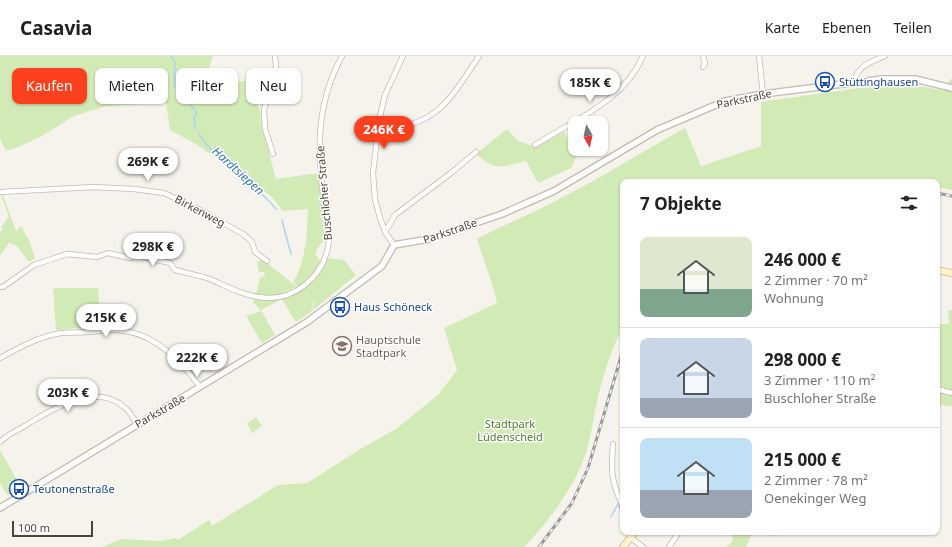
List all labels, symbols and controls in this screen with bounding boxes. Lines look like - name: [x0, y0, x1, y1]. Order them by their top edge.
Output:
- text: Casavia: [20, 15, 92, 41]
- text: Karte: [765, 18, 800, 37]
- text: Ebenen: [822, 18, 872, 37]
- text: Teilen: [894, 18, 932, 37]
- chip: Kaufen: [12, 68, 87, 104]
- chip: Mieten: [95, 68, 168, 104]
- chip: Filter: [176, 68, 238, 104]
- chip: Neu: [246, 68, 301, 104]
- pin: 185K €: [557, 69, 623, 103]
- bus stop icon: Stüttinghausen: [814, 71, 836, 93]
- text: 185K €: [569, 73, 611, 91]
- place label: Stüttinghausen: [839, 74, 918, 89]
- street label: Parkstraße: [715, 85, 773, 112]
- pin: 246K €: [351, 116, 417, 150]
- north arrow: [568, 116, 608, 156]
- map controls: [568, 116, 608, 156]
- text: 246K €: [363, 120, 405, 138]
- water label: Hardtsiepen: [209, 143, 268, 199]
- street label: Buschloher Straße: [312, 145, 335, 241]
- pin: 269K €: [115, 148, 181, 182]
- text: 269K €: [127, 152, 169, 170]
- street label: Birkenweg: [172, 191, 228, 230]
- text: 7 Objekte: [640, 192, 722, 215]
- icon: filters: [898, 192, 920, 214]
- street label: Parkstraße: [421, 214, 479, 247]
- pin: 298K €: [120, 233, 186, 267]
- text: 298K €: [132, 237, 174, 255]
- text: 246 000 €: [764, 248, 841, 271]
- icon: home: [672, 253, 720, 301]
- text: 2 Zimmer · 70 m²: [764, 271, 868, 289]
- text: Wohnung: [764, 289, 824, 307]
- bus stop icon: Haus Schöneck: [329, 296, 351, 318]
- place label: Haus Schöneck: [354, 299, 432, 314]
- pin: 215K €: [73, 304, 139, 338]
- text: 215K €: [85, 308, 127, 326]
- place label: Hauptschule Stadtpark: [356, 332, 421, 360]
- school or university icon: Hauptschule Stadtpark: [331, 335, 353, 357]
- pin: 222K €: [164, 344, 230, 378]
- text: 222K €: [176, 348, 218, 366]
- text: 298 000 €: [764, 348, 841, 371]
- icon: home: [672, 354, 720, 402]
- text: 3 Zimmer · 110 m²: [764, 371, 875, 389]
- pin: 203K €: [35, 379, 101, 413]
- text: 203K €: [47, 383, 89, 401]
- text: Buschloher Straße: [764, 389, 876, 407]
- street label: Parkstraße: [132, 390, 188, 431]
- park label: Stadtpark Lüdenscheid: [477, 416, 543, 444]
- text: 215 000 €: [764, 448, 841, 471]
- icon: home: [672, 454, 720, 502]
- text: 2 Zimmer · 78 m²: [764, 471, 868, 489]
- bus stop icon: Teutonenstraße: [8, 478, 30, 500]
- place label: Teutonenstraße: [33, 481, 115, 496]
- text: Oenekinger Weg: [764, 489, 866, 507]
- scale bar: [12, 519, 93, 538]
- text: 100 m: [18, 520, 50, 535]

